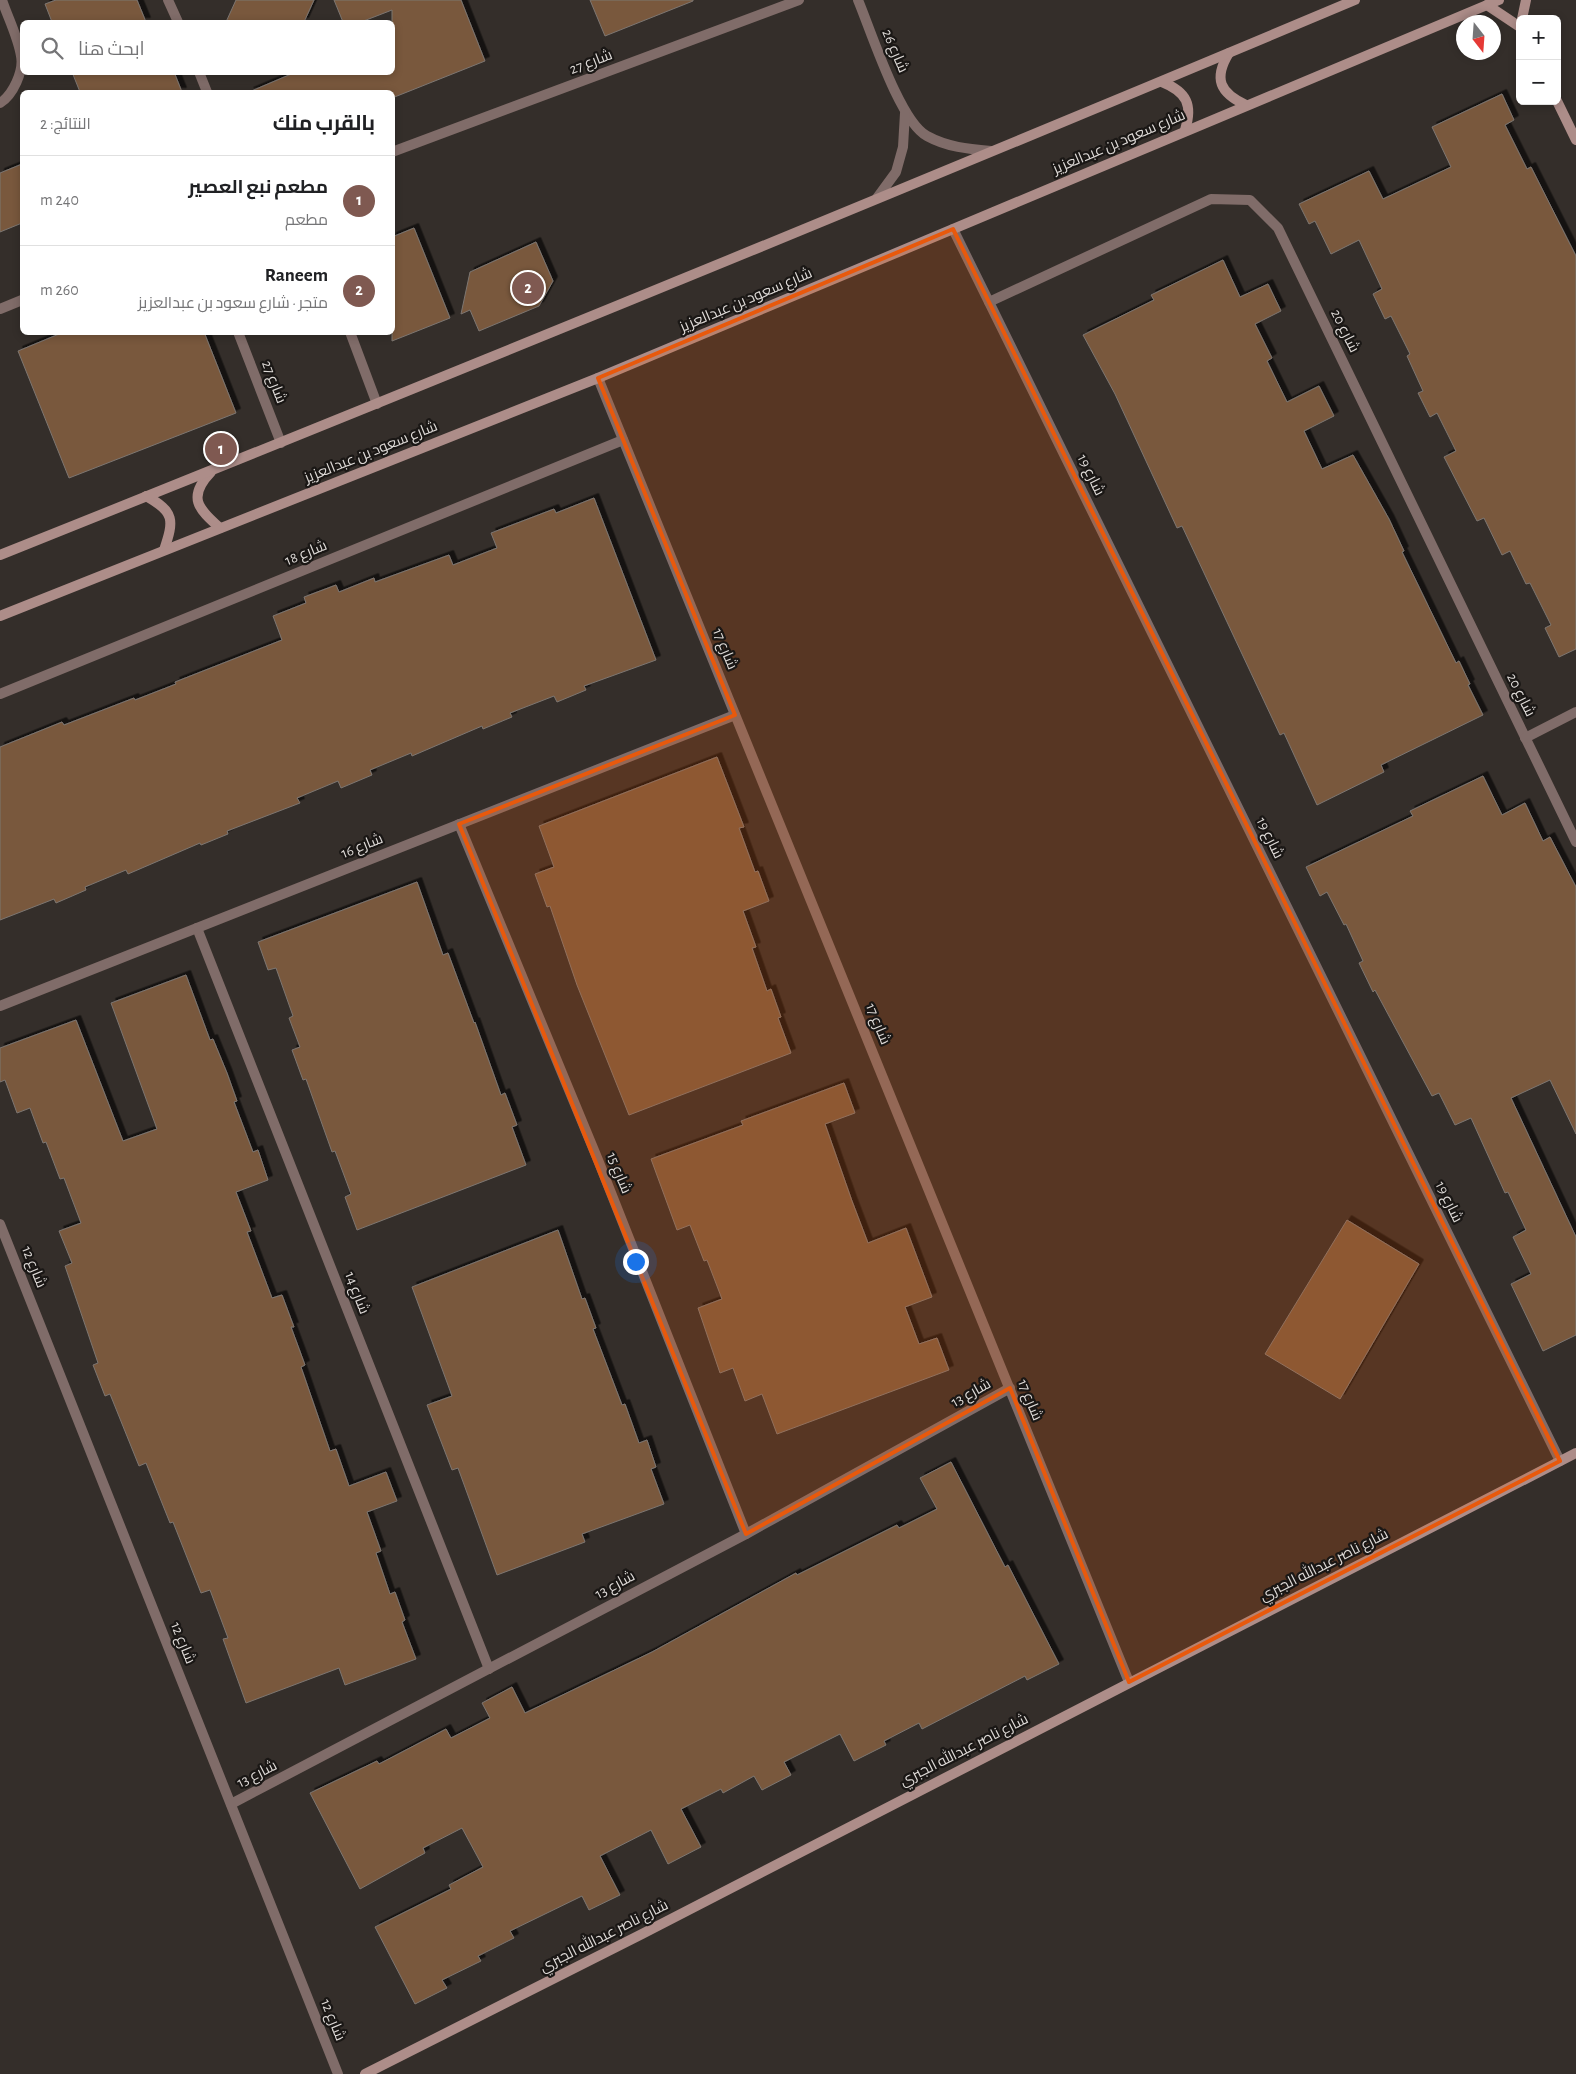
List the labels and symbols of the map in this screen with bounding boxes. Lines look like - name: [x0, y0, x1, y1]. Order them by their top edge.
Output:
- north arrow: [1456, 15, 1501, 60]
- street label: شارع 26: [876, 27, 912, 76]
- street label: شارع 27: [567, 46, 616, 80]
- street label: شارع سعود بن عبدالعزيز: [1049, 106, 1188, 180]
- street label: شارع سعود بن عبدالعزيز: [676, 264, 815, 338]
- pin: 2: [512, 269, 544, 307]
- street label: شارع 20: [1325, 306, 1363, 356]
- street label: شارع 27: [256, 358, 290, 407]
- street label: شارع سعود بن عبدالعزيز: [301, 418, 441, 489]
- pin: 1: [205, 430, 237, 468]
- street label: شارع 19: [1072, 452, 1108, 499]
- street label: شارع 18: [283, 537, 330, 571]
- street label: شارع 17: [707, 626, 741, 673]
- street label: شارع 20: [1501, 670, 1539, 720]
- street label: شارع 19: [1251, 815, 1287, 862]
- street label: شارع 16: [339, 830, 386, 864]
- street label: شارع 17: [860, 1001, 894, 1048]
- street label: شارع 15: [601, 1150, 635, 1197]
- street label: شارع 19: [1430, 1179, 1466, 1226]
- street label: شارع 12: [16, 1244, 50, 1291]
- your location: [623, 1249, 649, 1275]
- street label: شارع 14: [339, 1269, 373, 1317]
- street label: شارع 13: [948, 1375, 995, 1413]
- street label: شارع 17: [1012, 1377, 1046, 1424]
- street label: شارع ناصر عبدالله الجبري: [1256, 1523, 1392, 1607]
- street label: شارع 13: [592, 1567, 639, 1604]
- street label: شارع 12: [165, 1620, 199, 1667]
- street label: شارع ناصر عبدالله الجبري: [896, 1708, 1032, 1792]
- street label: شارع 13: [234, 1757, 281, 1793]
- street label: شارع ناصر عبدالله الجبري: [536, 1894, 672, 1978]
- street label: شارع 12: [315, 1997, 349, 2044]

